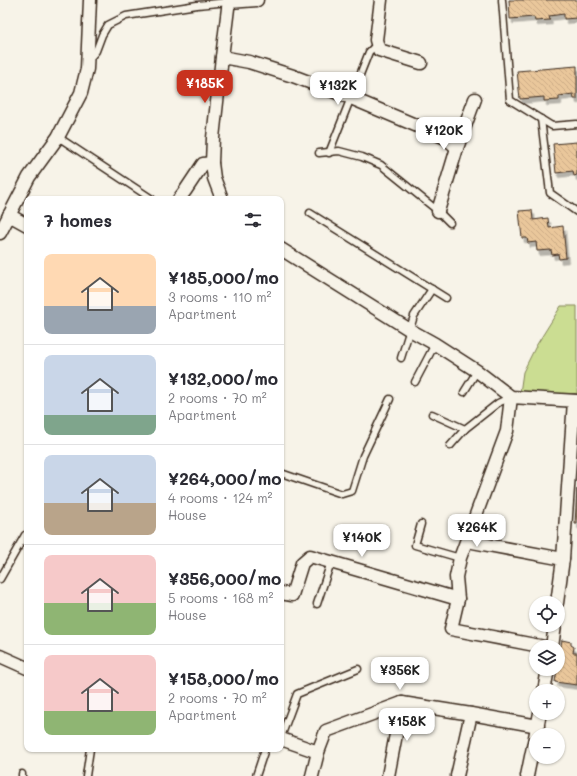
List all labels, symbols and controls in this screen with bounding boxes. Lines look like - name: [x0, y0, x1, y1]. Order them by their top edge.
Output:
- pin: ¥185K: [177, 70, 233, 104]
- pin: ¥132K: [310, 72, 366, 106]
- text: ¥185K: [186, 74, 224, 91]
- text: ¥132K: [319, 76, 357, 93]
- pin: ¥120K: [416, 117, 472, 151]
- text: ¥120K: [425, 121, 463, 138]
- text: 7 homes: [44, 209, 112, 231]
- icon: filters: [242, 209, 264, 231]
- text: ¥185,000/mo: [168, 266, 279, 288]
- icon: home: [76, 270, 124, 318]
- text: 3 rooms · 110 m²: [168, 288, 271, 305]
- text: Apartment: [168, 305, 237, 322]
- text: ¥132,000/mo: [168, 367, 278, 389]
- icon: home: [76, 371, 124, 419]
- text: 2 rooms · 70 m²: [168, 389, 267, 406]
- text: Apartment: [168, 406, 237, 423]
- text: ¥264,000/mo: [168, 467, 281, 489]
- icon: home: [76, 471, 124, 519]
- text: 4 rooms · 124 m²: [168, 489, 273, 506]
- text: House: [168, 506, 206, 523]
- pin: ¥264K: [449, 514, 505, 548]
- text: ¥264K: [457, 518, 497, 535]
- pin: ¥140K: [334, 524, 390, 558]
- text: ¥140K: [342, 528, 382, 545]
- text: ¥356,000/mo: [168, 567, 281, 589]
- icon: home: [76, 571, 124, 619]
- text: 5 rooms · 168 m²: [168, 589, 273, 606]
- map controls: [529, 596, 565, 764]
- button: locate: [529, 596, 565, 632]
- text: House: [168, 606, 206, 623]
- button: layers: [529, 640, 565, 676]
- pin: ¥356K: [372, 657, 428, 691]
- text: ¥356K: [380, 661, 420, 678]
- text: ¥158,000/mo: [168, 667, 279, 689]
- icon: home: [76, 671, 124, 719]
- button: +: [529, 684, 565, 720]
- text: 2 rooms · 70 m²: [168, 689, 267, 706]
- text: Apartment: [168, 706, 237, 723]
- pin: ¥158K: [379, 708, 435, 742]
- text: ¥158K: [388, 712, 426, 729]
- button: −: [529, 728, 565, 764]

